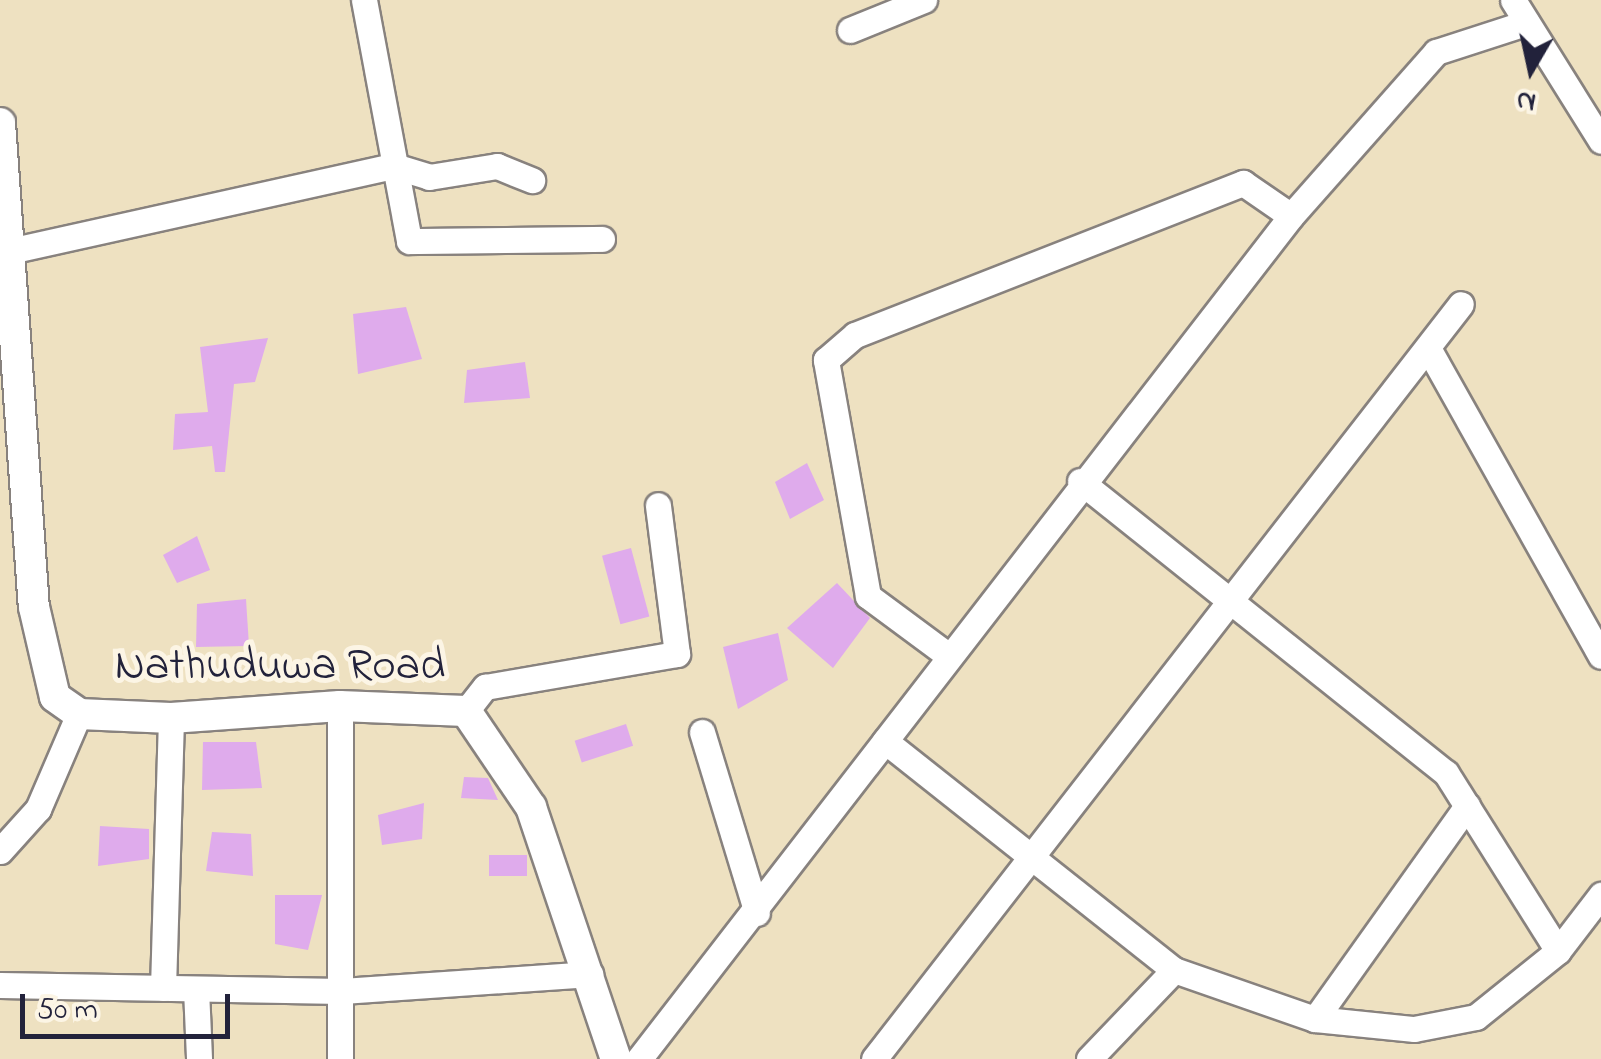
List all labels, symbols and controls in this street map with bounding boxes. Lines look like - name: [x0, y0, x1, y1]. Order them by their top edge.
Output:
- north arrow: [1481, 20, 1581, 120]
- text: N: [1514, 78, 1539, 122]
- street label: Nathuduwa Road: [115, 641, 445, 695]
- scale bar: [25, 974, 235, 1036]
- text: 50 m: [37, 989, 98, 1033]

